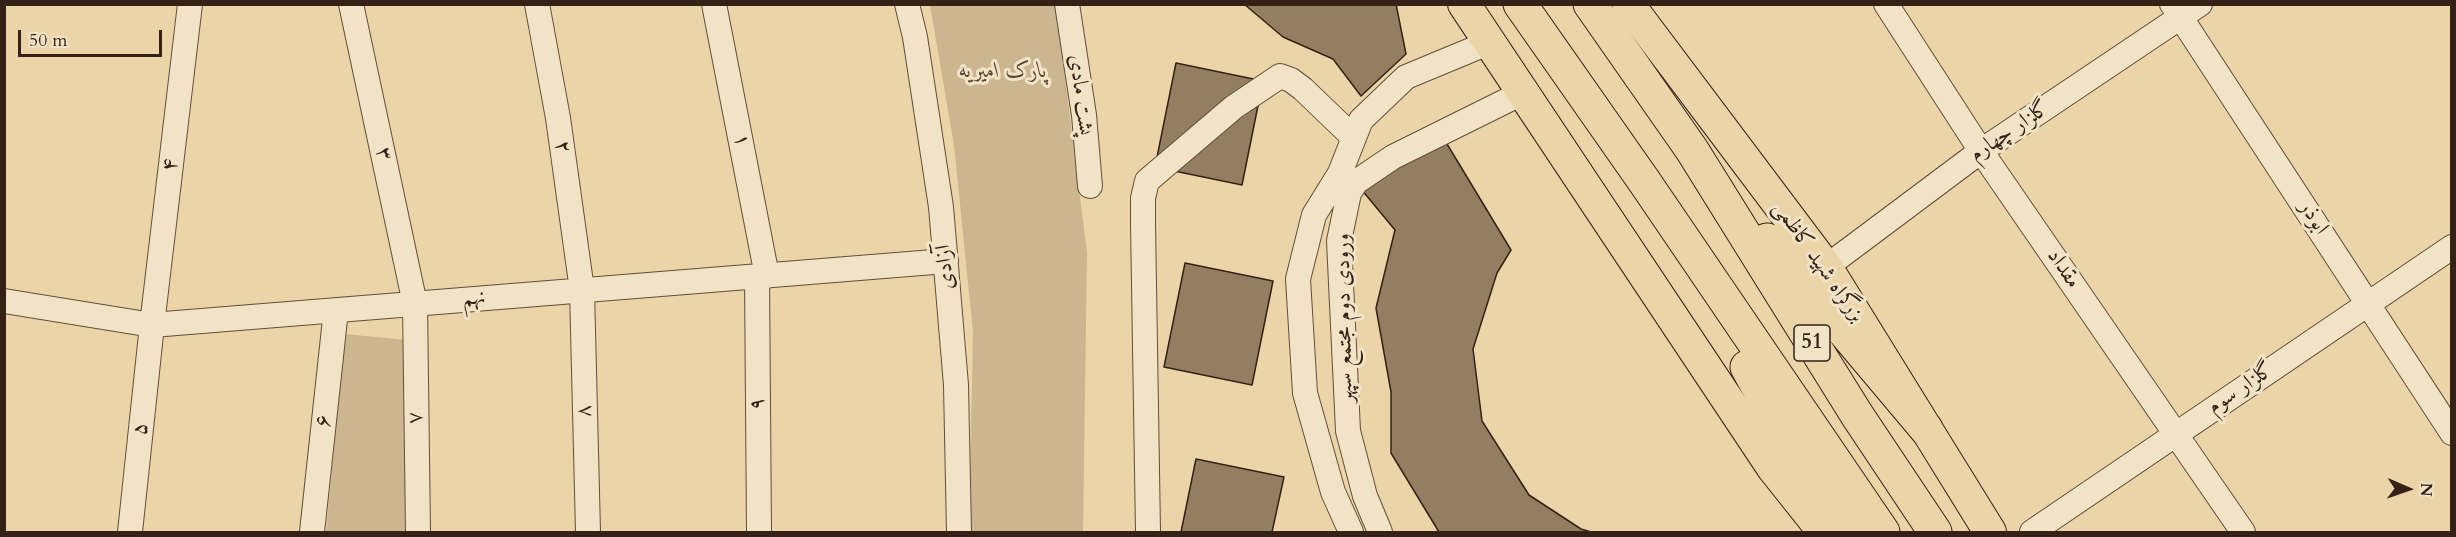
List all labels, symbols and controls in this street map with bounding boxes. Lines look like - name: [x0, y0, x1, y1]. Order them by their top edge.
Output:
- scale bar: [21, 18, 165, 56]
- text: 50 m: [29, 28, 68, 53]
- street label: پشت مادی: [1062, 53, 1098, 137]
- park label: پارک امیریه: [959, 59, 1047, 85]
- street label: گلزار چهارم: [1965, 96, 2055, 168]
- street label: ۱: [727, 131, 755, 149]
- street label: ۲: [548, 139, 576, 155]
- street label: ۳: [369, 145, 397, 163]
- street label: ۴: [157, 157, 185, 173]
- street label: بزرگراه شهید کاظمی: [1766, 196, 1870, 328]
- street label: ابوذر: [2292, 196, 2334, 240]
- street label: ورودی دوم مجتمع سپهر: [1330, 233, 1360, 403]
- street label: آزادی: [931, 243, 961, 291]
- street label: مقداد: [2040, 244, 2086, 294]
- street label: نهم: [461, 285, 487, 313]
- road number: 51: [1794, 325, 1830, 361]
- street label: گلزار سوم: [2203, 357, 2279, 421]
- street label: ۹: [745, 397, 771, 411]
- street label: ۸: [572, 404, 598, 418]
- street label: ۷: [403, 411, 429, 425]
- street label: ۶: [310, 413, 338, 429]
- street label: ۵: [127, 421, 155, 437]
- north arrow: [2378, 459, 2438, 519]
- text: N: [2415, 482, 2437, 497]

